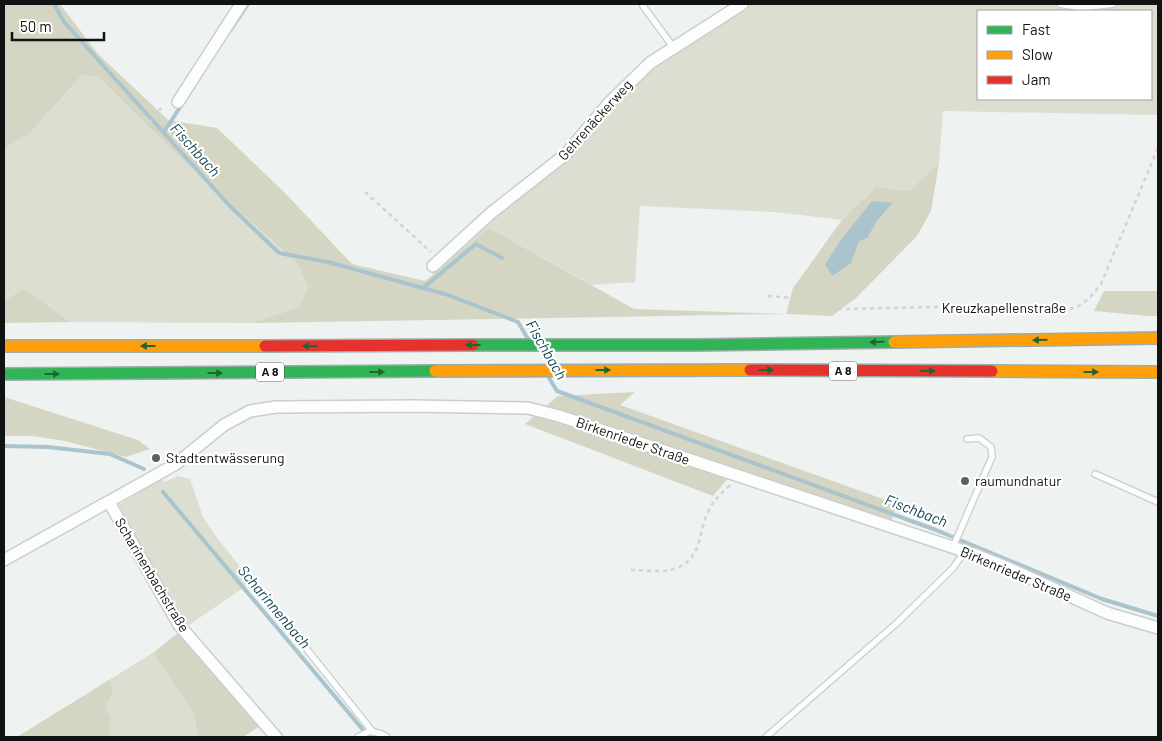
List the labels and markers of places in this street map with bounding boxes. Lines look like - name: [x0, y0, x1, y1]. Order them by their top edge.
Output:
- place label: Stadtentwässerung: [166, 449, 285, 466]
- marker: Stadtentwässerung: [150, 452, 162, 464]
- place label: raumundnatur: [975, 472, 1061, 489]
- marker: raumundnatur: [959, 475, 971, 487]

